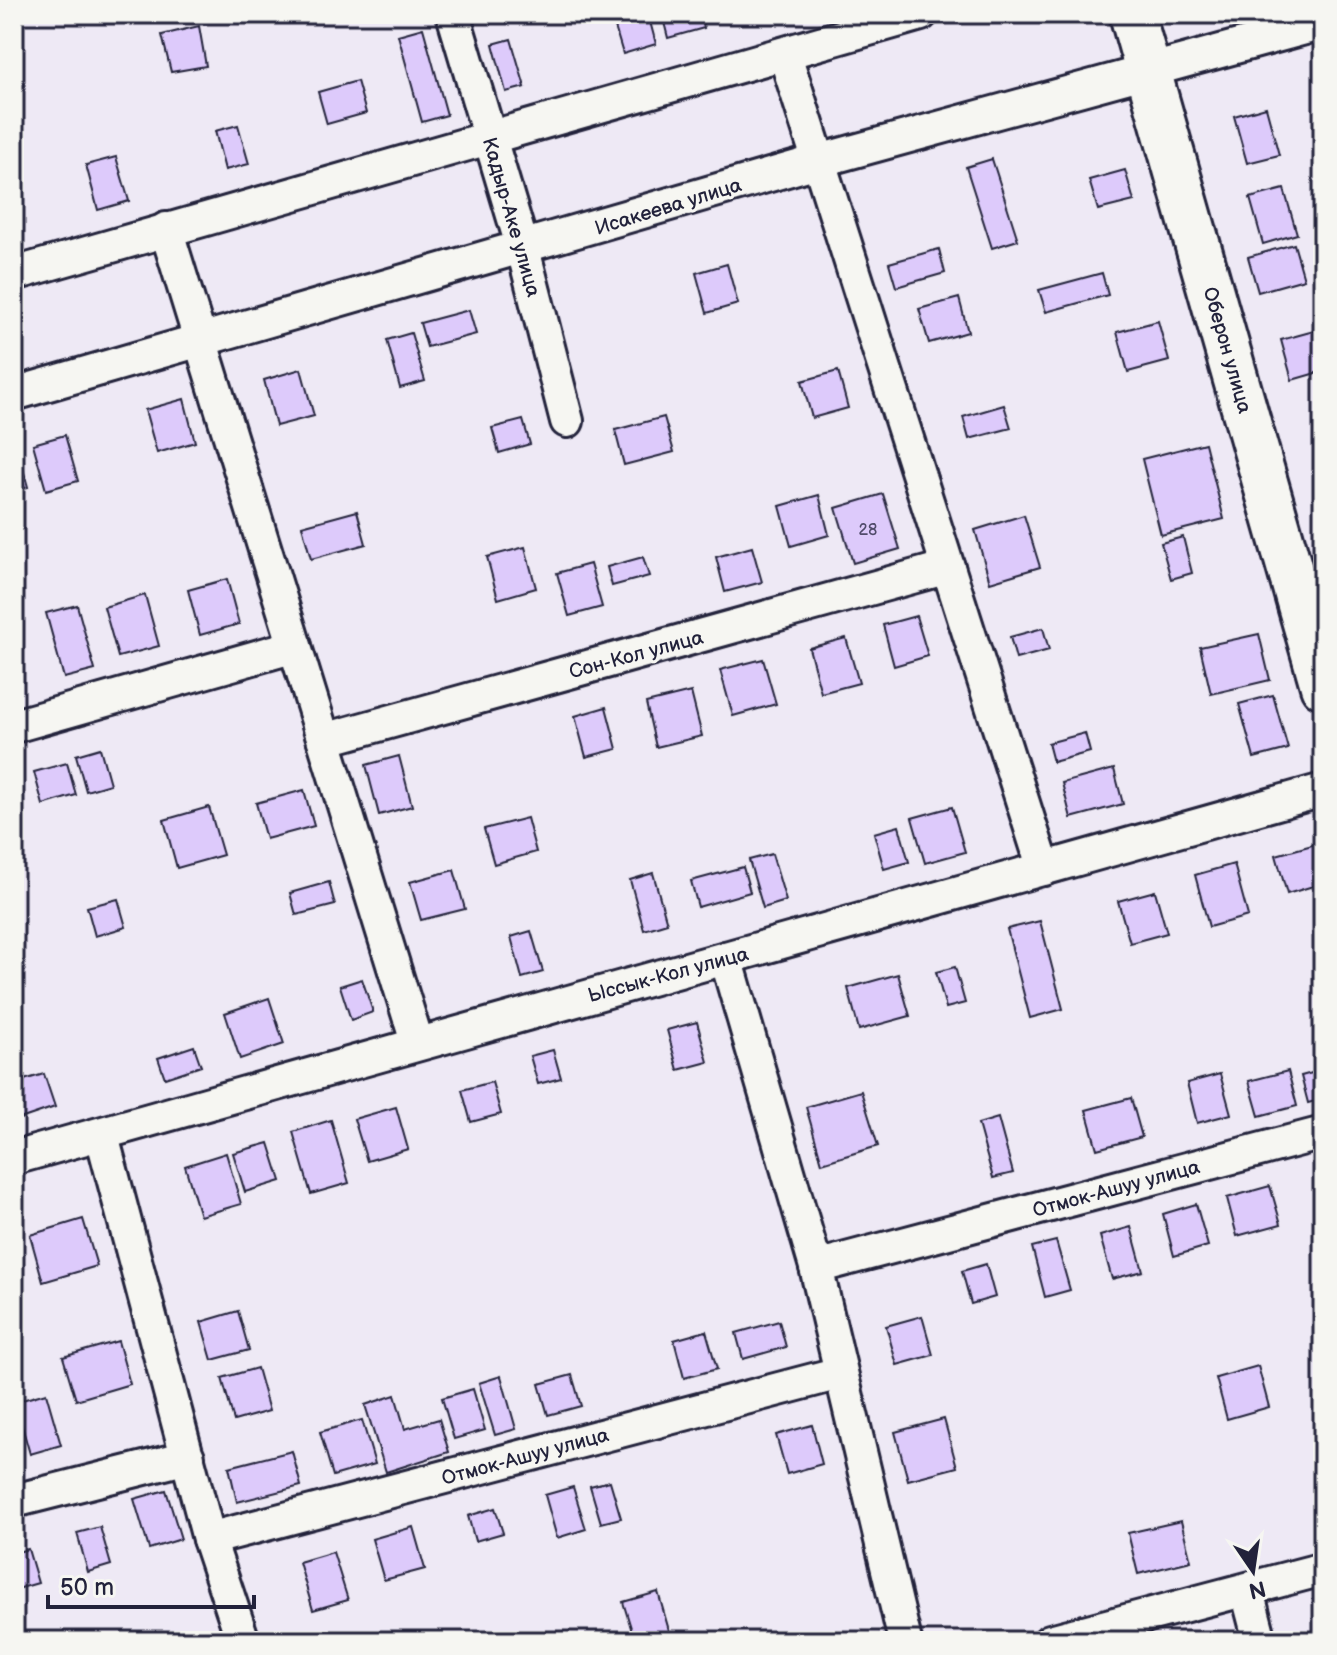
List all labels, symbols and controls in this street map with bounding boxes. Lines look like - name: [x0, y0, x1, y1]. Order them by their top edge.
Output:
- street label: Кадыр-Аке улица: [477, 135, 545, 300]
- street label: Исакеева улица: [592, 173, 745, 241]
- street label: Оберон улица: [1198, 284, 1257, 416]
- house number: 28: [859, 521, 877, 540]
- street label: Сон-Кол улица: [567, 625, 706, 684]
- street label: Ыссык-Кол улица: [585, 942, 751, 1008]
- street label: Отмок-Ашуу улица: [1030, 1155, 1203, 1223]
- street label: Отмок-Ашуу улица: [439, 1423, 612, 1491]
- north arrow: [1213, 1531, 1293, 1611]
- scale bar: [48, 1559, 254, 1609]
- text: 50 m: [60, 1573, 114, 1602]
- text: N: [1246, 1574, 1268, 1604]

